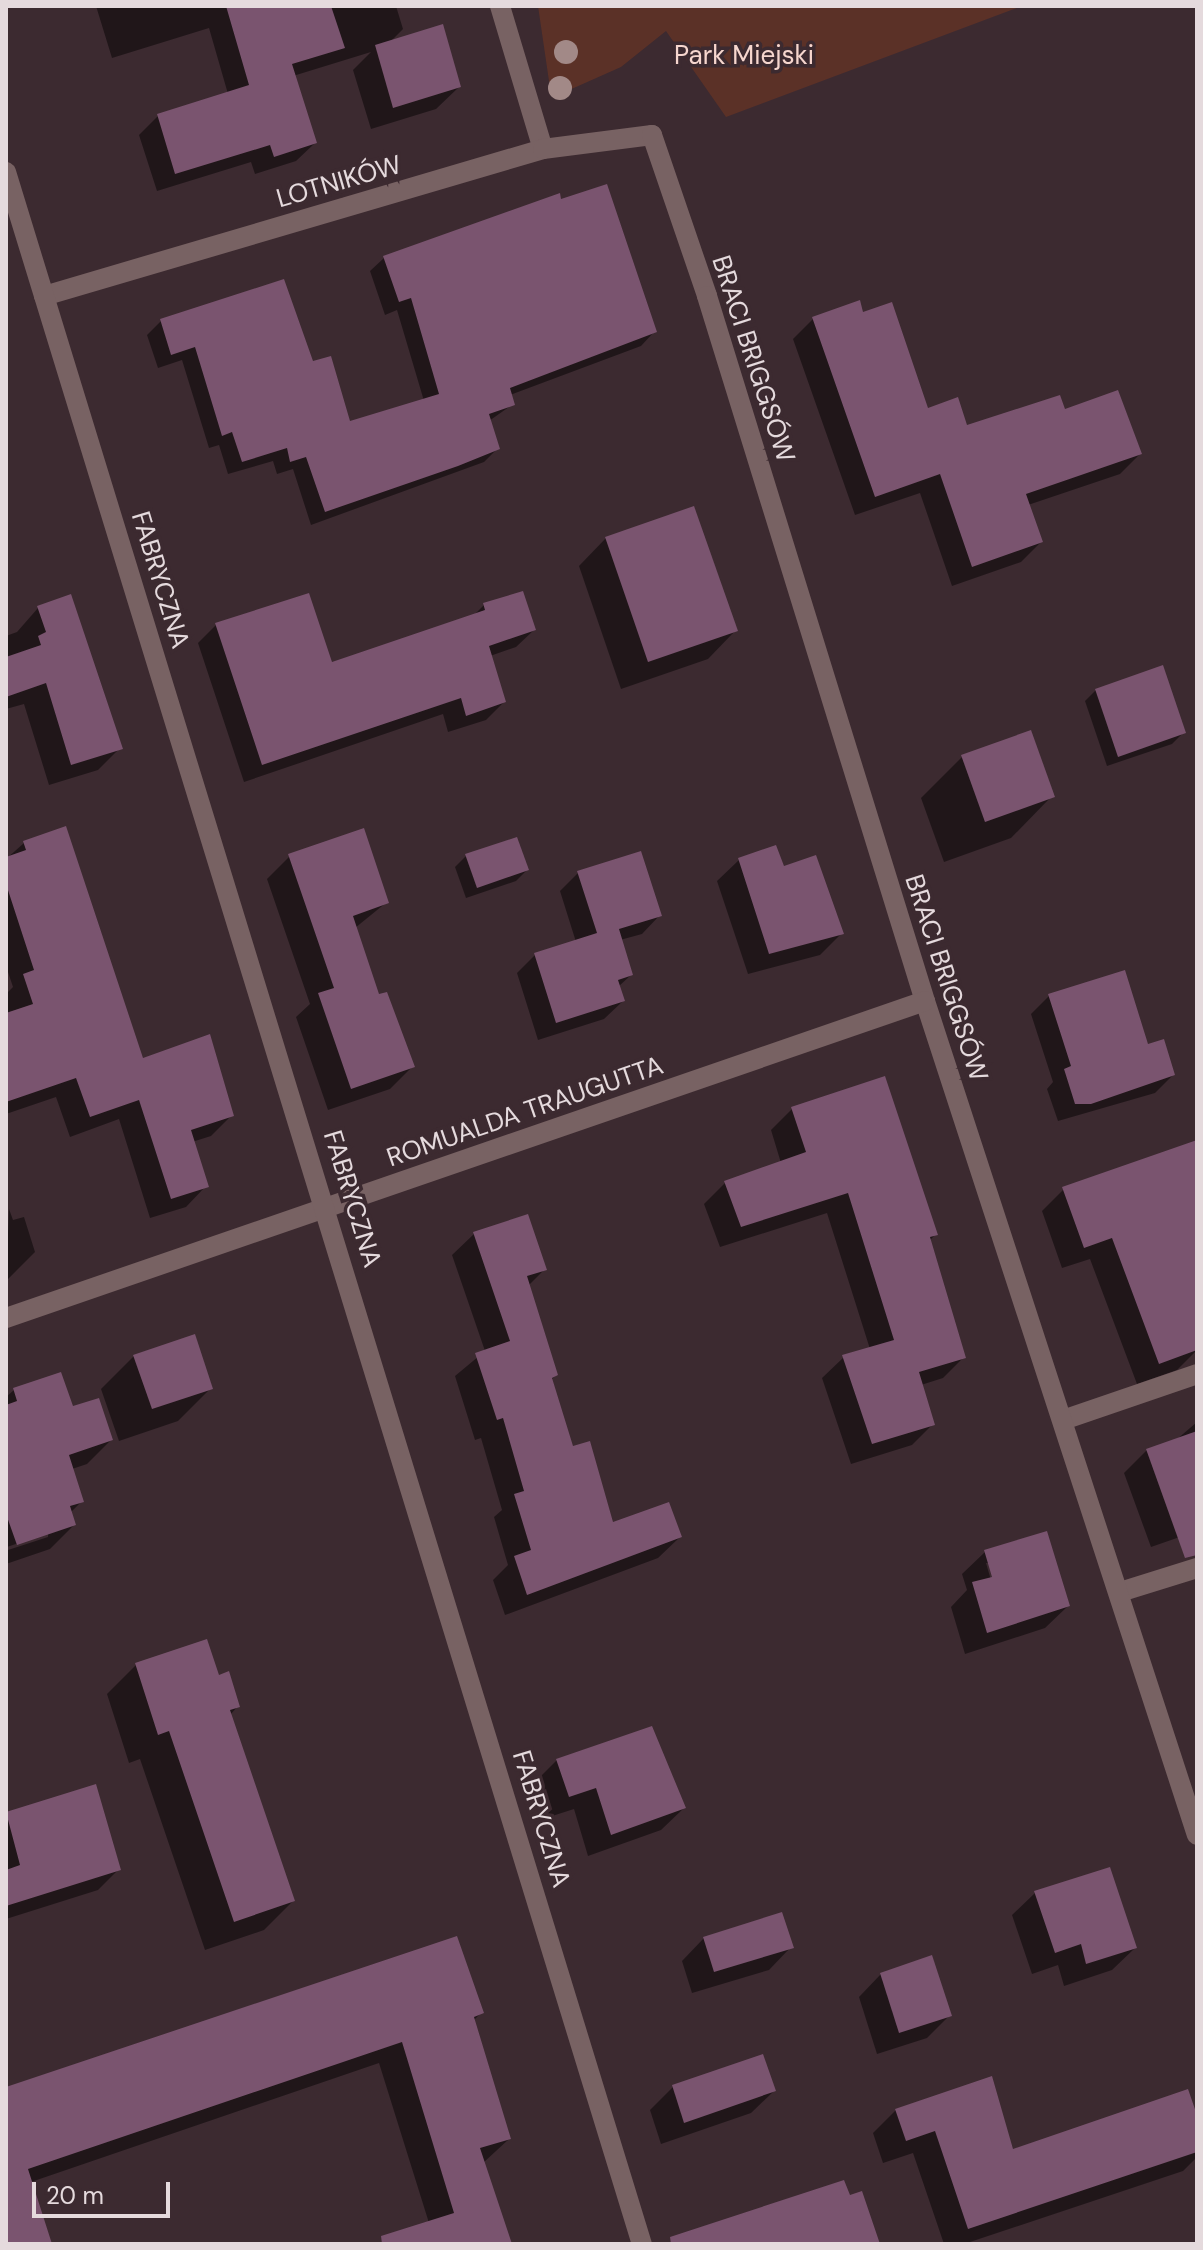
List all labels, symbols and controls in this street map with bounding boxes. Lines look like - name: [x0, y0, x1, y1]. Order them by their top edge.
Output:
- park label: Park Miejski: [674, 40, 814, 72]
- street label: LOTNIKÓW: [273, 149, 405, 215]
- street label: BRACI BRIGGSÓW: [705, 252, 801, 466]
- street label: FABRYCZNA: [124, 508, 196, 652]
- street label: BRACI BRIGGSÓW: [898, 871, 994, 1085]
- street label: ROMUALDA TRAUGUTTA: [383, 1050, 667, 1174]
- street label: FABRYCZNA: [316, 1127, 388, 1271]
- street label: FABRYCZNA: [505, 1747, 577, 1891]
- scale bar: [36, 2166, 174, 2216]
- text: 20 m: [46, 2180, 104, 2211]

